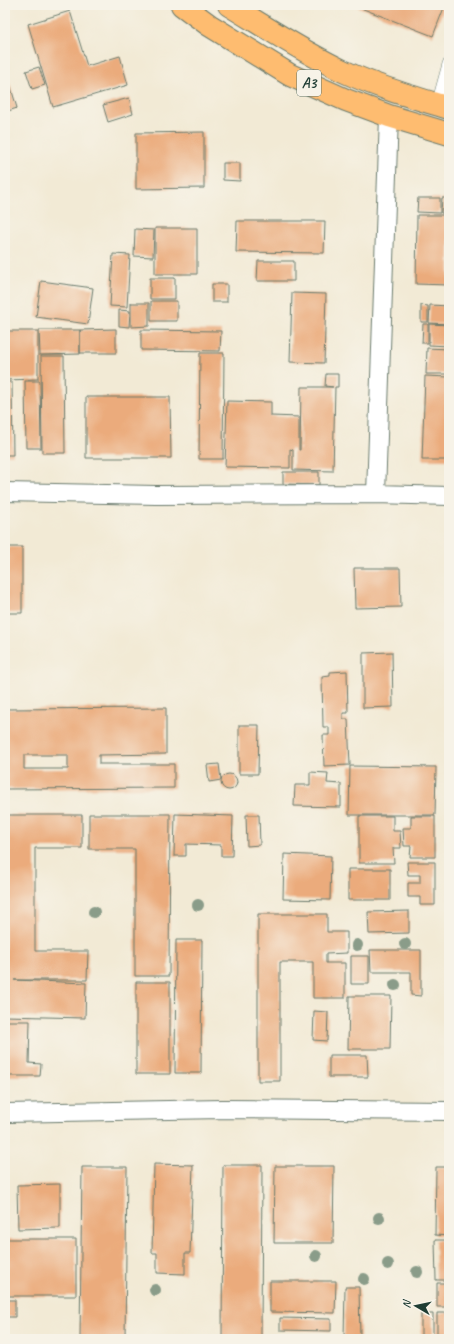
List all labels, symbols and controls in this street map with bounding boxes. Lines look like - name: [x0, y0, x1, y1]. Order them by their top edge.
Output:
- road number: A3: [297, 70, 321, 96]
- north arrow: [396, 1286, 436, 1326]
- text: N: [399, 1298, 414, 1309]

